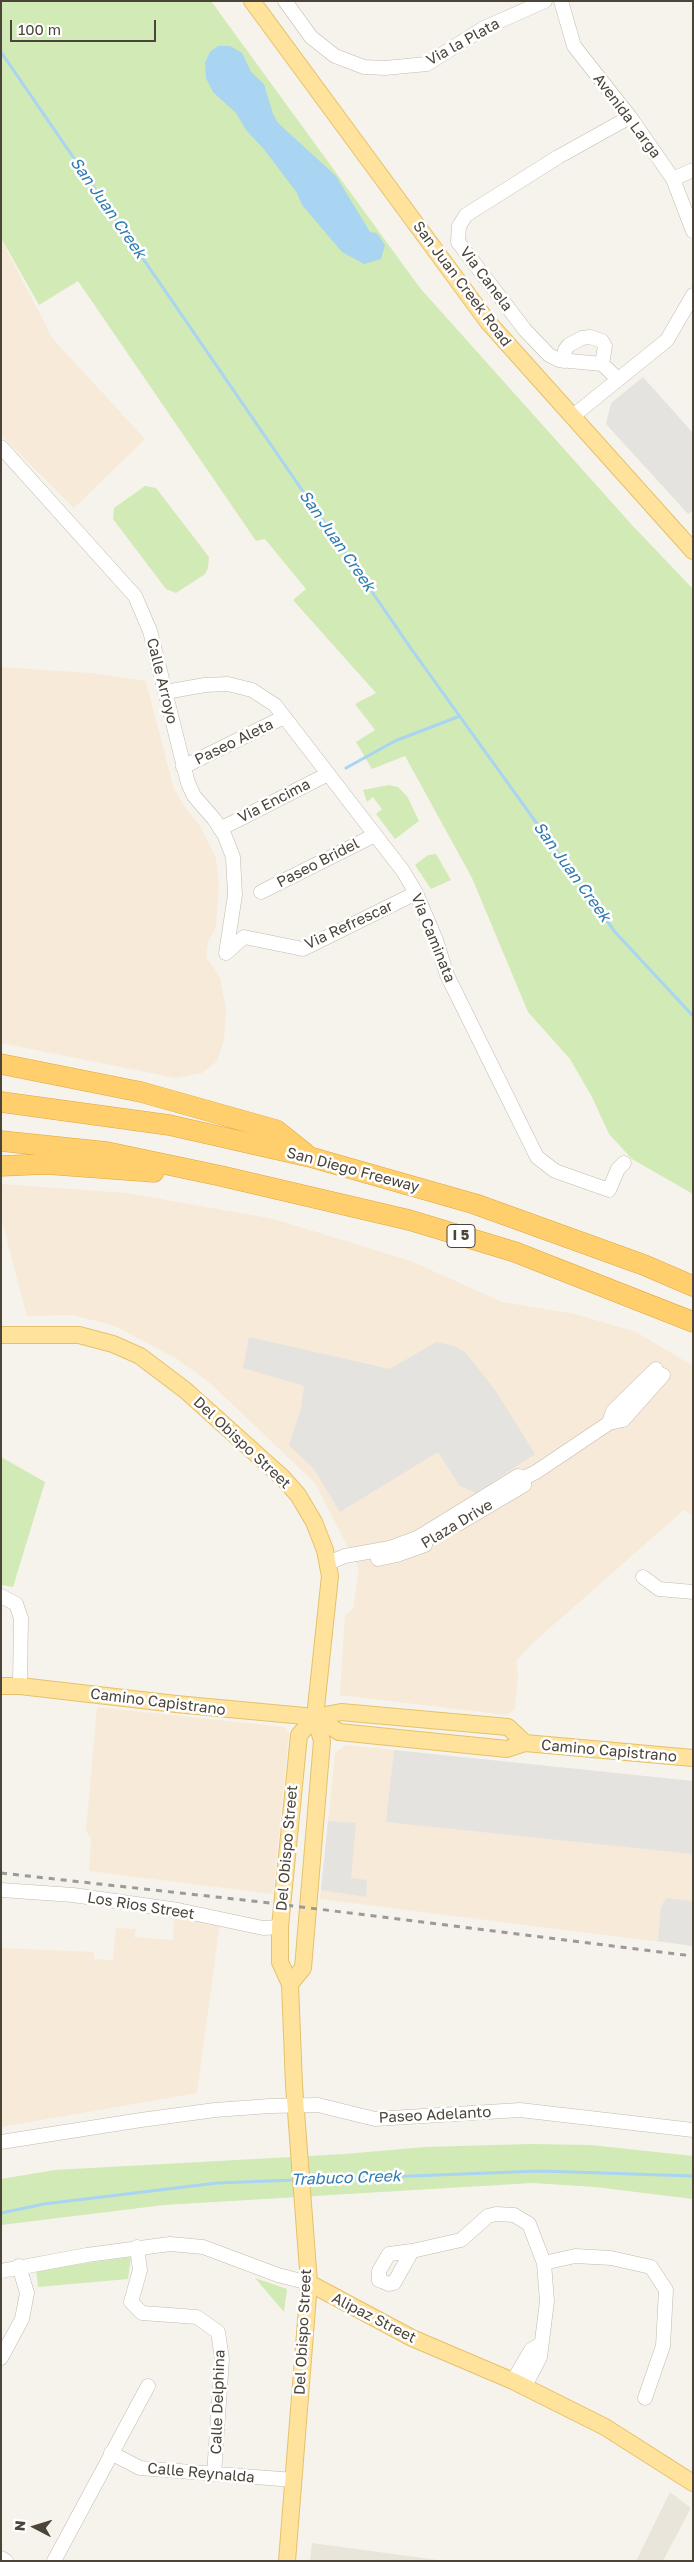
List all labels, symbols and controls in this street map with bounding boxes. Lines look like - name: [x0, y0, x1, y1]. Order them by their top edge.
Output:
- scale bar: [12, 10, 159, 42]
- street label: Via la Plata: [423, 15, 503, 69]
- text: 100 m: [18, 20, 61, 38]
- street label: Avenida Larga: [589, 70, 665, 162]
- water label: San Juan Creek: [66, 154, 150, 262]
- street label: San Juan Creek Road: [409, 218, 515, 350]
- street label: Via Canela: [456, 243, 516, 315]
- water label: San Juan Creek: [295, 487, 379, 595]
- street label: Calle Arroyo: [143, 636, 181, 726]
- street label: Paseo Aleta: [192, 715, 276, 769]
- street label: Via Encima: [235, 775, 313, 827]
- water label: San Juan Creek: [529, 818, 615, 926]
- street label: Paseo Bridel: [274, 835, 362, 891]
- street label: Via Caminata: [407, 891, 459, 985]
- street label: Via Refrescar: [302, 897, 396, 953]
- street label: San Diego Freeway: [285, 1144, 421, 1196]
- road number: I 5: [447, 1224, 475, 1248]
- street label: Del Obispo Street: [190, 1393, 294, 1493]
- street label: Plaza Drive: [418, 1496, 496, 1552]
- street label: Camino Capistrano: [89, 1685, 227, 1719]
- street label: Camino Capistrano: [540, 1736, 678, 1766]
- street label: Del Obispo Street: [273, 1784, 301, 1912]
- street label: Los Rios Street: [86, 1889, 196, 1923]
- street label: Paseo Adelanto: [378, 2103, 492, 2127]
- water label: Trabuco Creek: [291, 2166, 401, 2190]
- street label: Del Obispo Street: [291, 2268, 315, 2396]
- street label: Alipaz Street: [329, 2289, 419, 2347]
- street label: Calle Delphina: [207, 2349, 229, 2455]
- street label: Calle Reynalda: [147, 2459, 255, 2487]
- north arrow: [10, 2502, 60, 2552]
- text: N: [11, 2520, 28, 2532]

